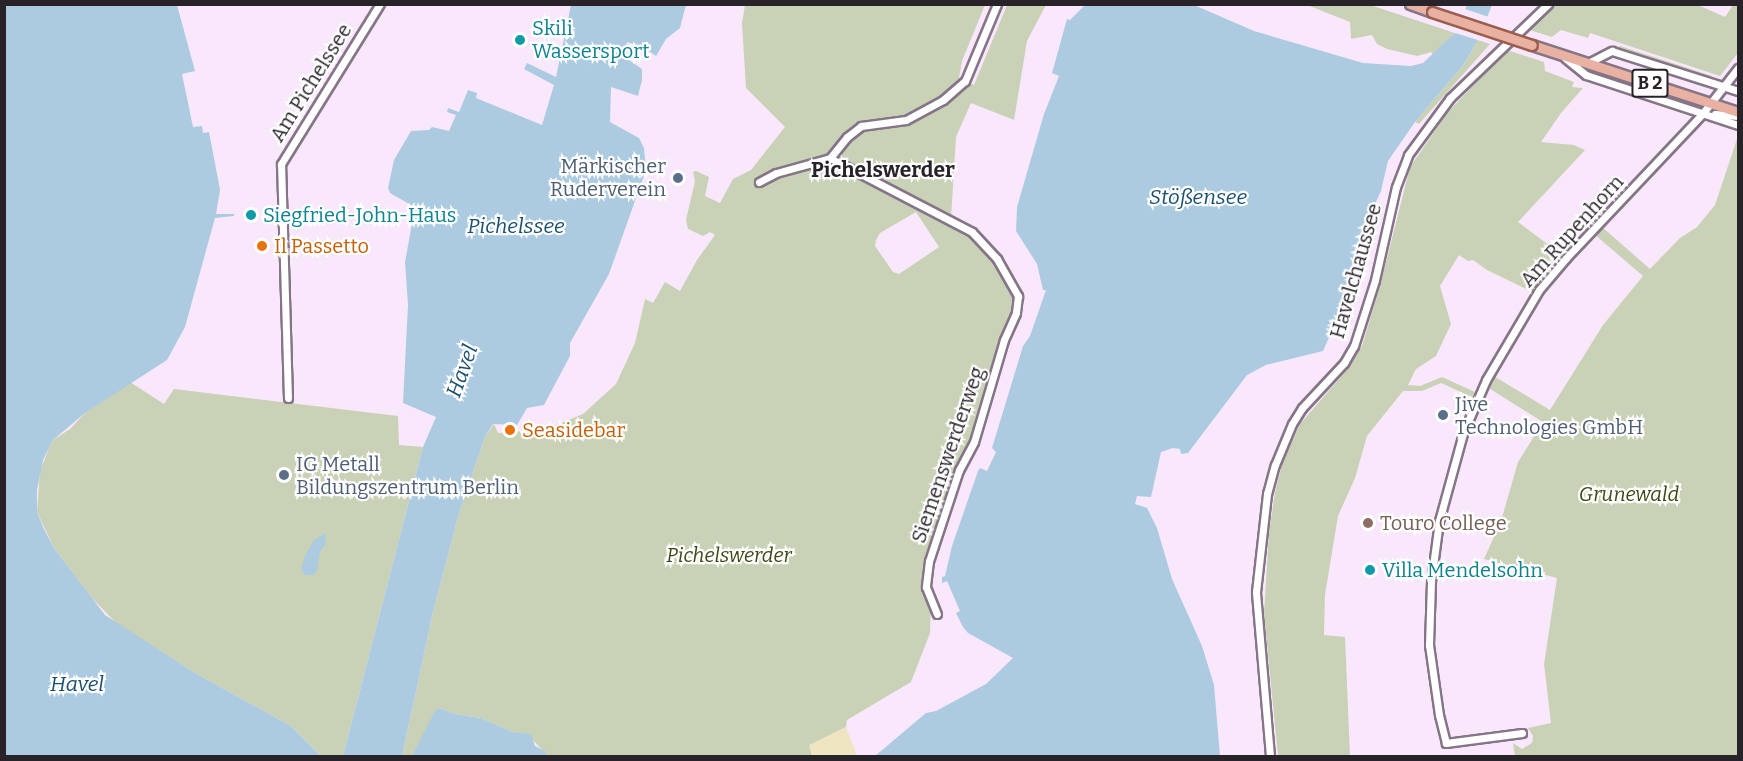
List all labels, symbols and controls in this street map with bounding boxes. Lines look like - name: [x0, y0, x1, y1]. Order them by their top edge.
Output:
- place label: Skili Wassersport: [532, 16, 649, 63]
- street label: Am Pichelssee: [265, 20, 357, 146]
- marker: Skili Wassersport: [513, 33, 527, 47]
- road number: B 2: [1630, 68, 1670, 98]
- place label: Märkischer Ruderverein: [550, 154, 666, 201]
- district label: Pichelswerder: [811, 157, 955, 183]
- street label: Am Rupenhorn: [1515, 170, 1629, 292]
- marker: Märkischer Ruderverein: [671, 171, 685, 185]
- water label: Stößensee: [1149, 184, 1247, 210]
- street label: Havelchaussee: [1325, 201, 1387, 341]
- place label: Siegfried-John-Haus: [263, 203, 456, 227]
- marker: Siegfried-John-Haus: [244, 208, 258, 222]
- water label: Pichelssee: [467, 213, 565, 239]
- place label: Il Passetto: [274, 234, 369, 258]
- marker: Il Passetto: [255, 239, 269, 253]
- water label: Havel: [441, 341, 483, 401]
- street label: Siemenswerderweg: [907, 364, 989, 546]
- place label: Jive Technologies GmbH: [1455, 392, 1643, 439]
- marker: Jive Technologies GmbH: [1436, 408, 1450, 422]
- place label: Seasidebar: [522, 418, 625, 442]
- marker: Seasidebar: [503, 423, 517, 437]
- place label: IG Metall Bildungszentrum Berlin: [296, 452, 519, 499]
- marker: IG Metall Bildungszentrum Berlin: [277, 468, 291, 482]
- park label: Grunewald: [1579, 482, 1679, 506]
- place label: Touro College: [1380, 511, 1507, 535]
- marker: Touro College: [1361, 516, 1375, 530]
- park label: Pichelswerder: [666, 543, 792, 567]
- place label: Villa Mendelsohn: [1382, 558, 1543, 582]
- marker: Villa Mendelsohn: [1363, 563, 1377, 577]
- water label: Havel: [50, 671, 104, 697]

